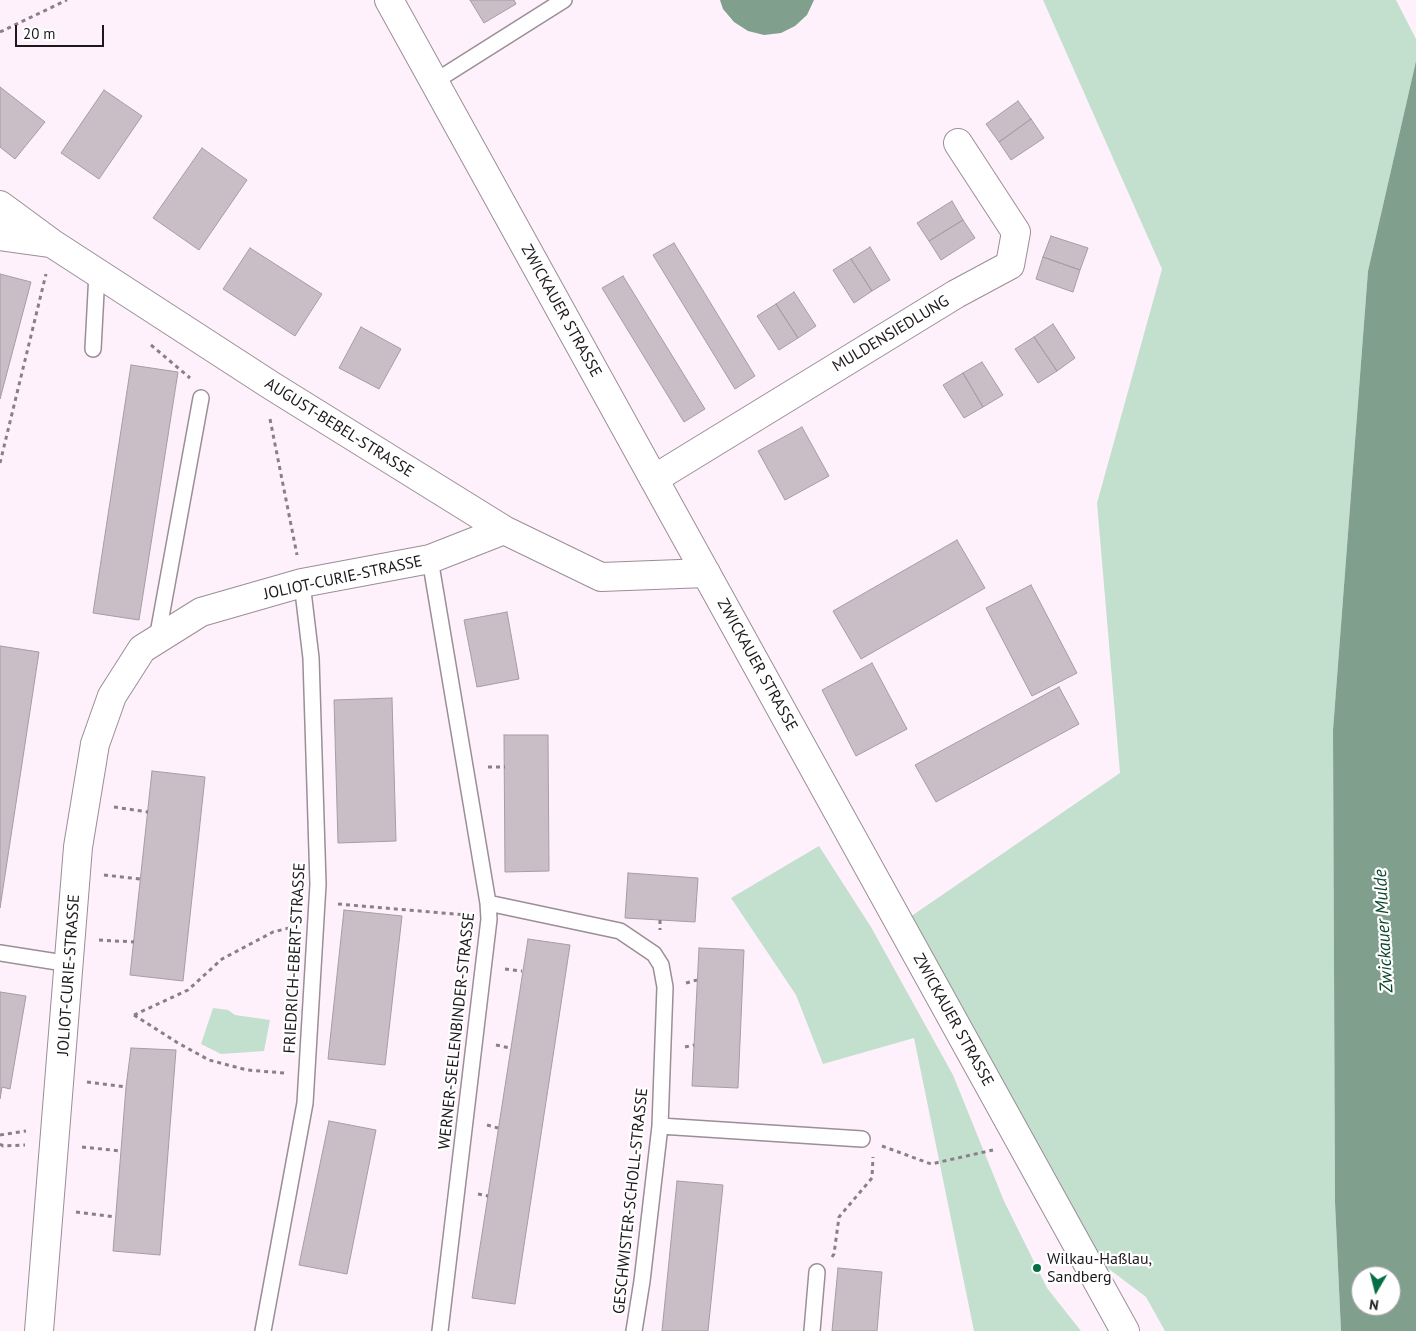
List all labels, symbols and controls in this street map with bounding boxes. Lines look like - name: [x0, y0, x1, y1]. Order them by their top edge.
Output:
- scale bar: [18, 15, 106, 47]
- text: 20 m: [23, 24, 56, 43]
- street label: ZWICKAUER STRASSE: [517, 241, 605, 381]
- street label: MULDENSIEDLUNG: [829, 292, 953, 376]
- street label: AUGUST-BEBEL-STRASSE: [261, 374, 417, 482]
- street label: JOLIOT-CURIE-STRASSE: [262, 552, 424, 604]
- street label: ZWICKAUER STRASSE: [713, 595, 801, 735]
- street label: FRIEDRICH-EBERT-STRASSE: [280, 862, 310, 1054]
- water label: Zwickauer Mulde: [1370, 869, 1398, 993]
- street label: JOLIOT-CURIE-STRASSE: [54, 894, 84, 1056]
- street label: WERNER-SEELENBINDER-STRASSE: [435, 911, 479, 1151]
- street label: ZWICKAUER STRASSE: [909, 950, 997, 1090]
- street label: GESCHWISTER-SCHOLL-STRASSE: [610, 1087, 652, 1315]
- place label: Wilkau-Haßlau, Sandberg: [1047, 1249, 1152, 1287]
- marker: Wilkau-Haßlau, Sandberg: [1031, 1262, 1043, 1274]
- north arrow: [1351, 1266, 1401, 1316]
- text: N: [1368, 1295, 1380, 1314]

